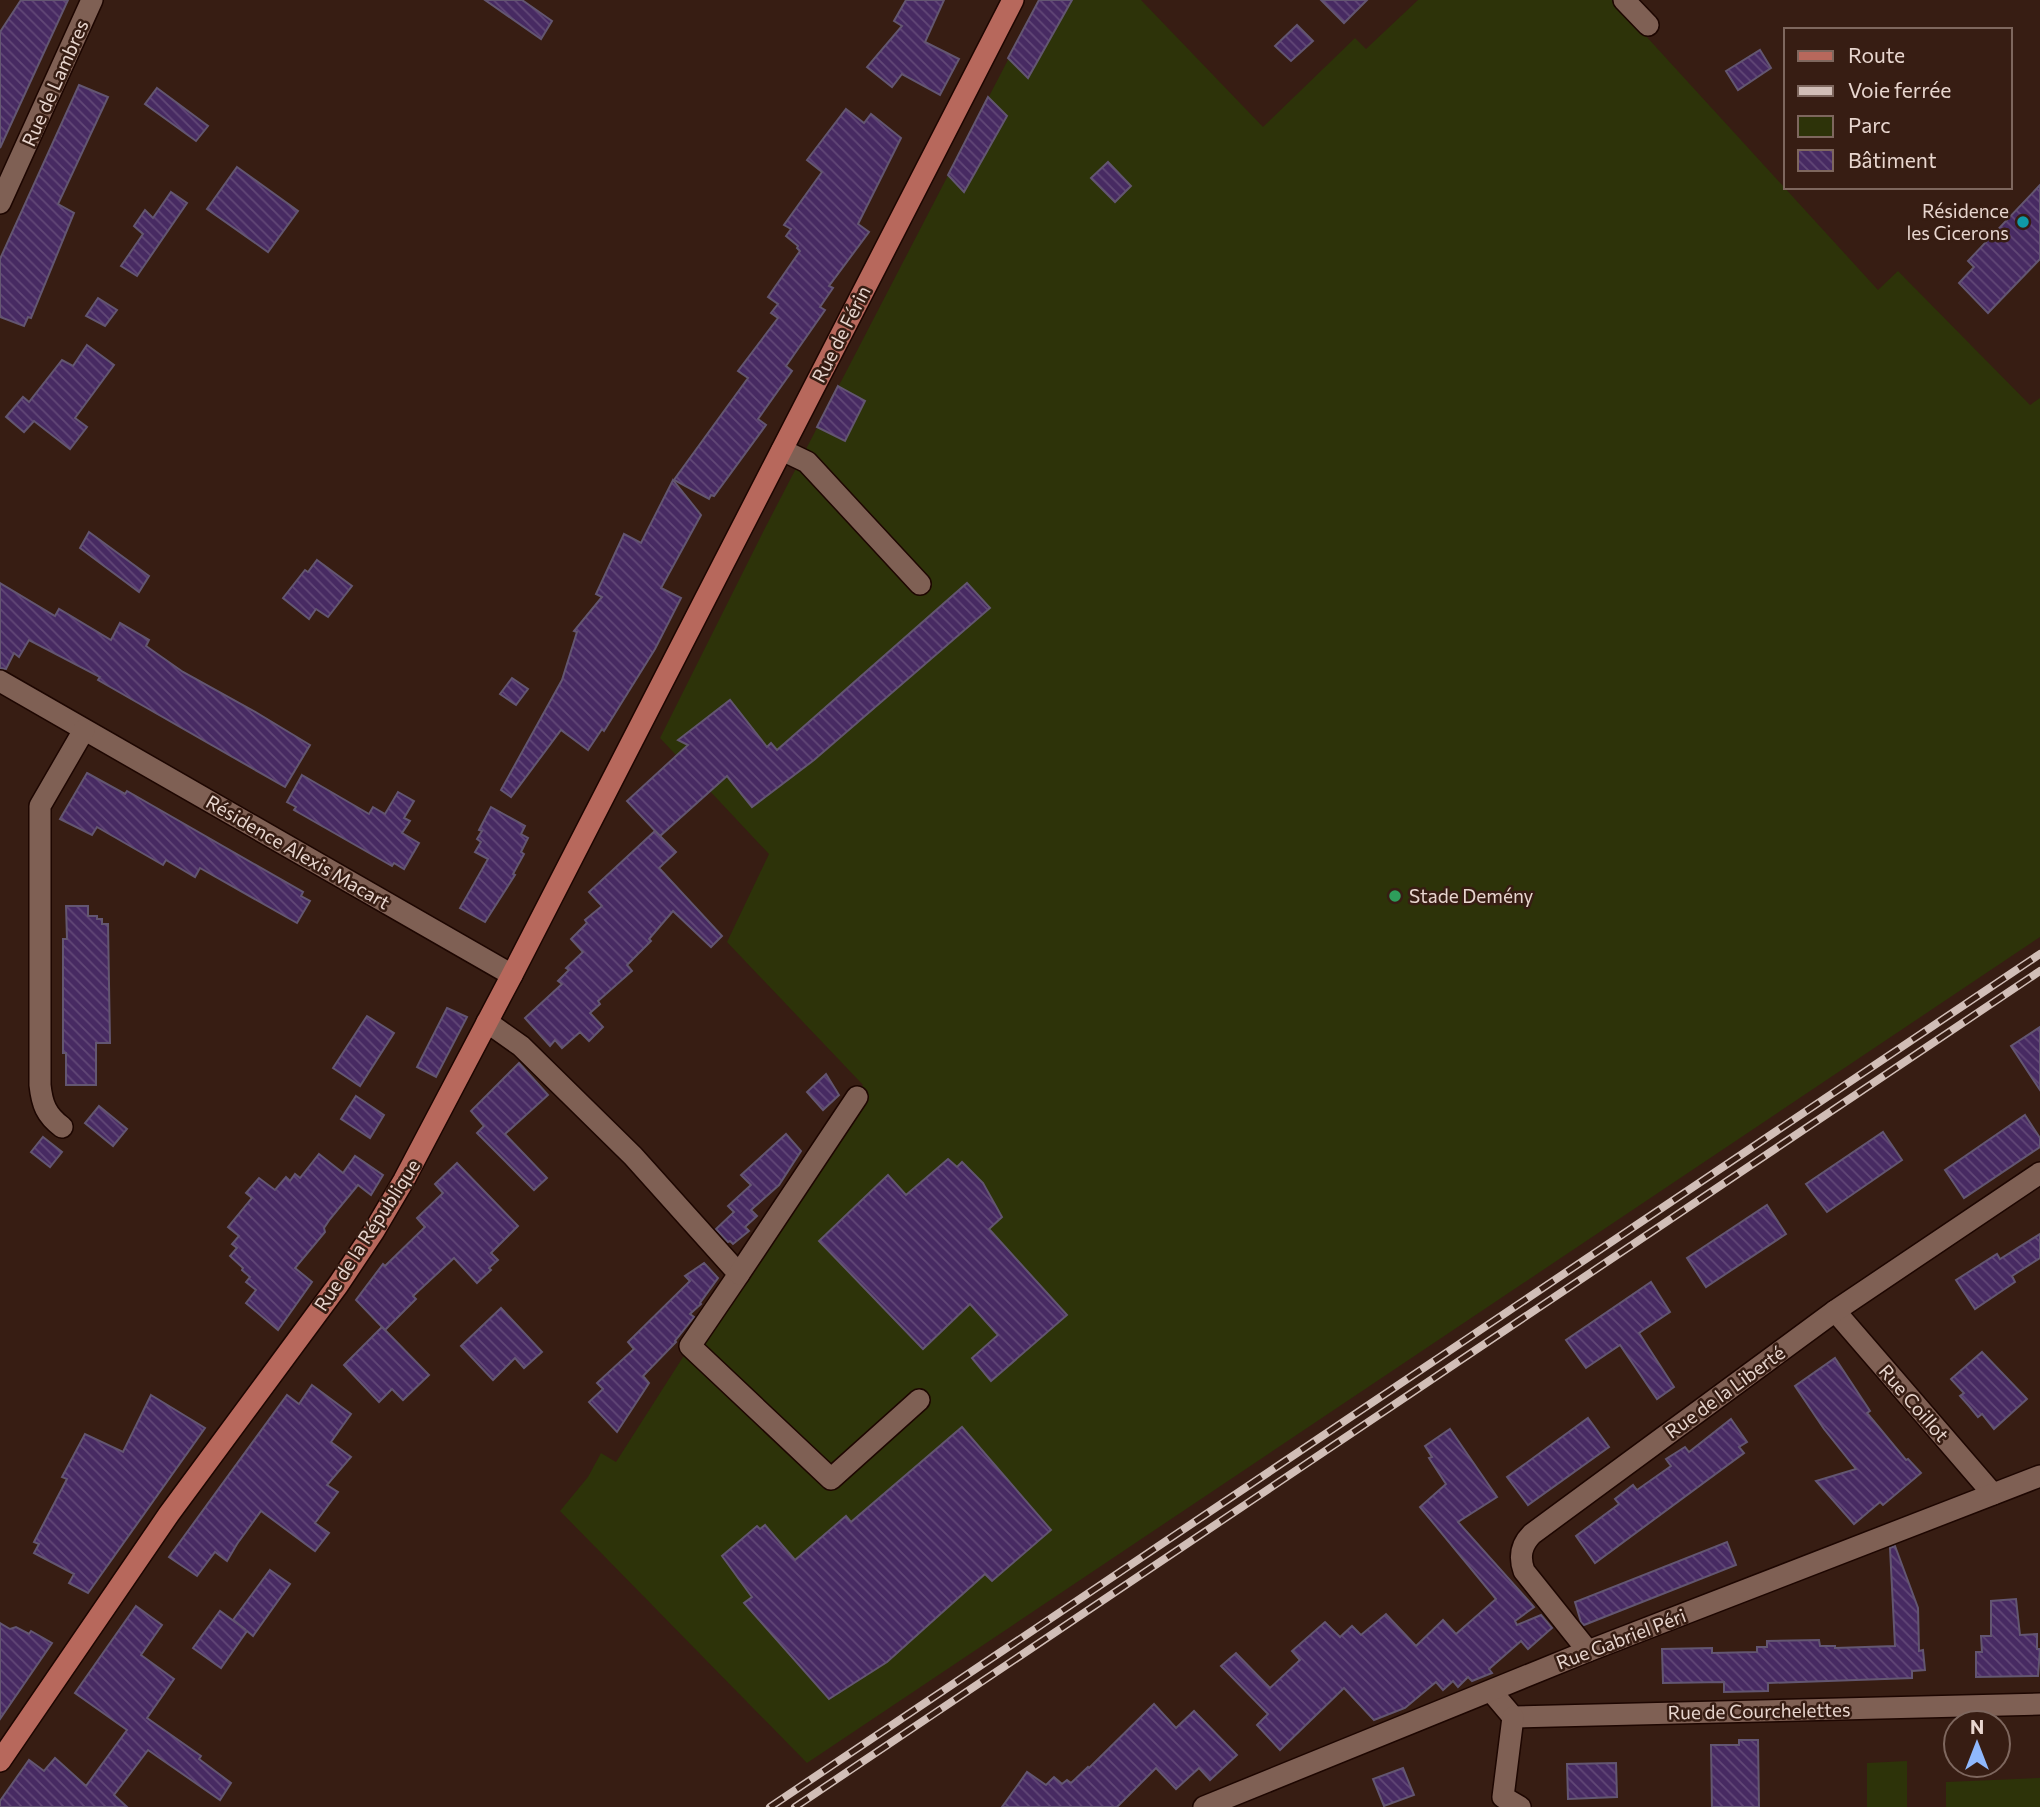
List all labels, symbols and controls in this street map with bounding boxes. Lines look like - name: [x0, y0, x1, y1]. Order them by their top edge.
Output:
- street label: Rue de Lambres: [16, 16, 93, 150]
- legend: [1784, 28, 2012, 189]
- text: Route: [1848, 42, 1905, 67]
- text: Voie ferrée: [1848, 77, 1951, 102]
- text: Parc: [1848, 112, 1891, 137]
- text: Bâtiment: [1848, 147, 1937, 172]
- place label: Résidence les Cicerons: [1906, 199, 2009, 244]
- marker: Résidence les Cicerons: [2015, 214, 2031, 230]
- street label: Rue de Férin: [806, 282, 875, 386]
- street label: Résidence Alexis Macart: [202, 789, 394, 914]
- place label: Stade Demény: [1409, 884, 1534, 907]
- marker: Stade Demény: [1387, 888, 1403, 904]
- street label: Rue de la République: [309, 1154, 424, 1315]
- street label: Rue de la Liberté: [1660, 1340, 1789, 1443]
- street label: Rue Coillot: [1875, 1359, 1954, 1446]
- street label: Rue Gabriel Péri: [1553, 1603, 1689, 1674]
- street label: Rue de Courchelettes: [1667, 1697, 1851, 1724]
- north arrow: [1942, 1709, 2012, 1779]
- text: N: [1970, 1715, 1984, 1738]

